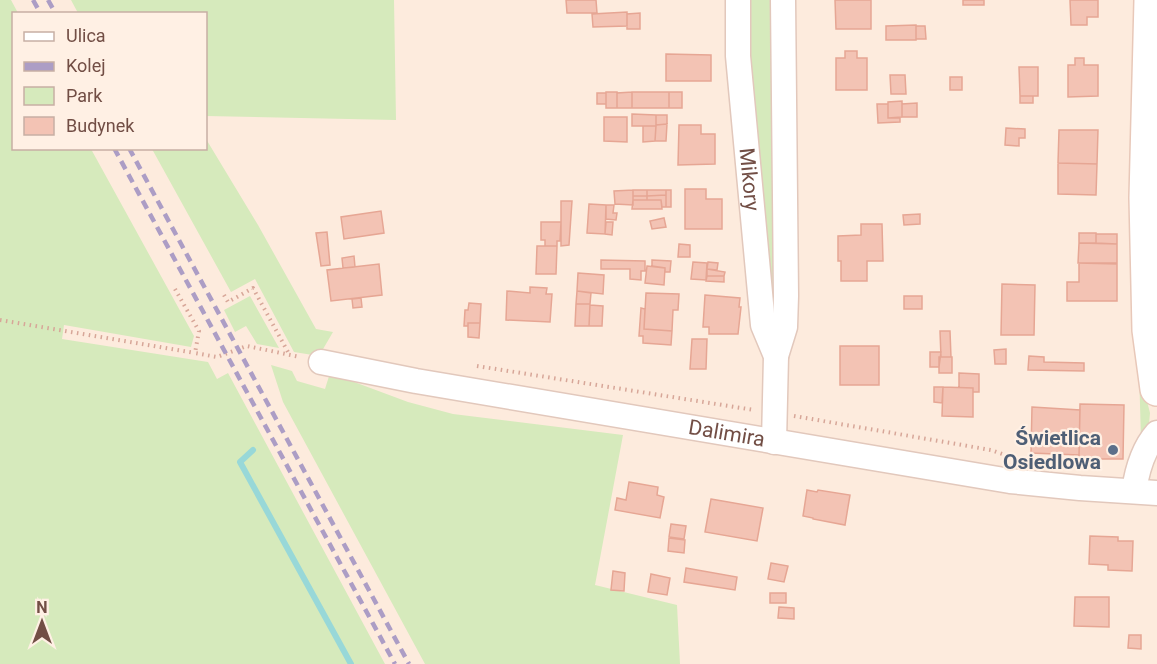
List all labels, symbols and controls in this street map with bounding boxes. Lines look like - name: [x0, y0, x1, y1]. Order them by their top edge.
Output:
- legend: [12, 12, 207, 150]
- text: Ulica: [66, 25, 106, 46]
- text: Kolej: [66, 55, 106, 76]
- text: Park: [66, 85, 103, 106]
- text: Budynek: [66, 115, 135, 136]
- street label: Mikory: [735, 147, 764, 212]
- street label: Dalimira: [687, 415, 767, 452]
- place label: Świetlica Osiedlowa: [1003, 426, 1101, 474]
- marker: Świetlica Osiedlowa: [1106, 443, 1120, 457]
- north arrow: [12, 592, 72, 652]
- text: N: [36, 598, 48, 617]

